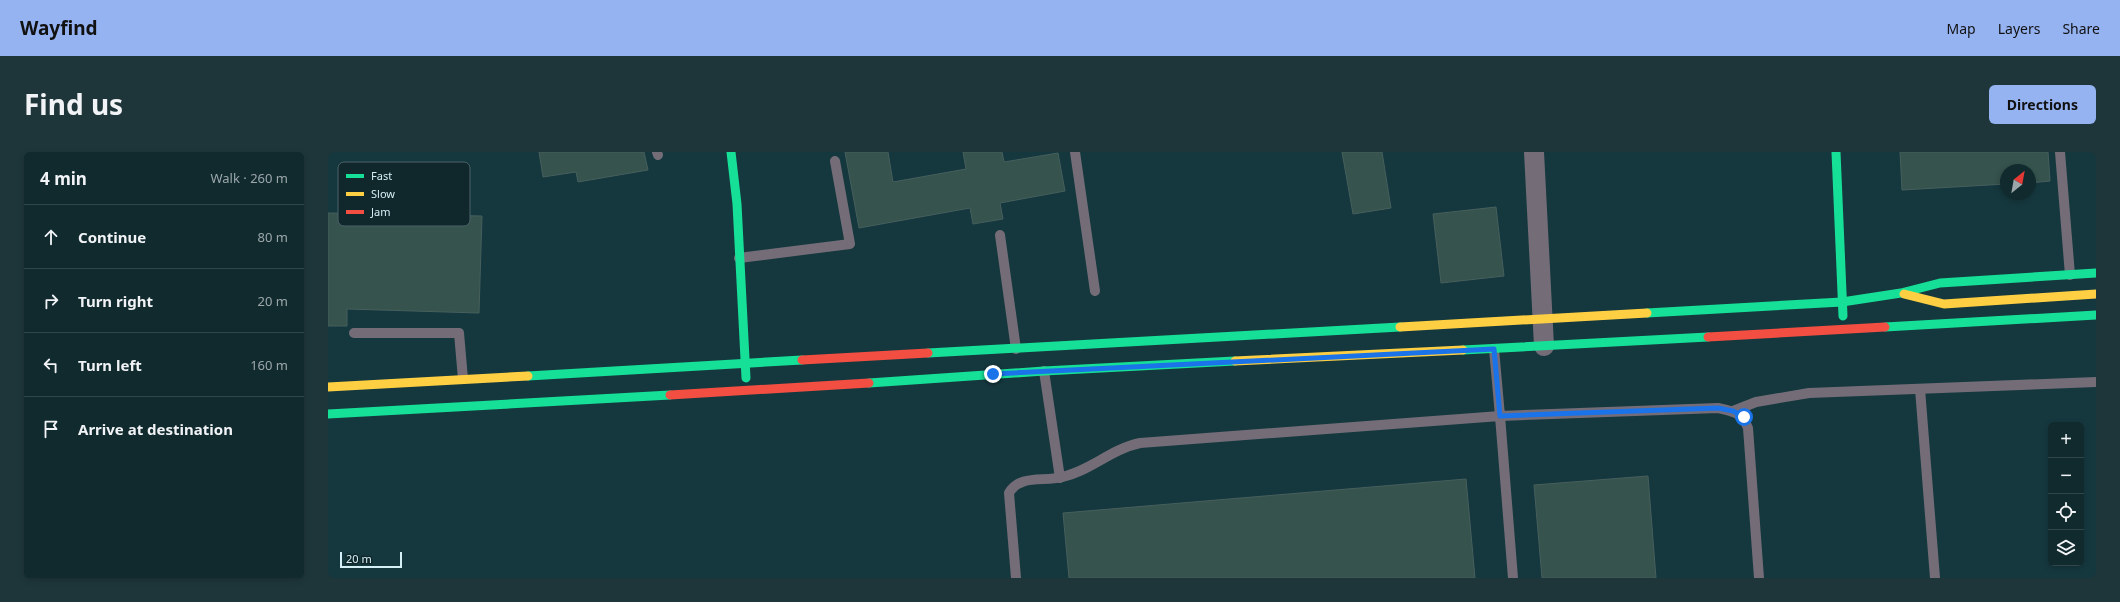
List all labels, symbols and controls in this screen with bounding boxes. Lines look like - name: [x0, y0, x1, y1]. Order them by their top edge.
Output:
- text: Wayfind: [20, 15, 98, 41]
- text: Map: [1947, 19, 1976, 38]
- text: Layers: [1998, 19, 2040, 38]
- text: Share: [2062, 19, 2100, 38]
- text: Find us: [24, 85, 123, 123]
- button: Directions: [1989, 85, 2096, 124]
- legend: [338, 162, 470, 226]
- north arrow: [2000, 164, 2036, 200]
- text: 4 min: [40, 167, 87, 190]
- text: Fast: [371, 168, 392, 183]
- text: Walk · 260 m: [210, 169, 288, 187]
- text: Slow: [371, 186, 395, 201]
- text: Jam: [370, 204, 390, 219]
- icon: ahead: [40, 226, 62, 248]
- text: Continue: [78, 227, 146, 247]
- text: 80 m: [258, 228, 288, 246]
- icon: right: [40, 290, 62, 312]
- text: Turn right: [78, 291, 153, 311]
- text: 20 m: [258, 292, 288, 310]
- icon: left: [40, 354, 62, 376]
- text: Turn left: [78, 355, 142, 375]
- text: 160 m: [250, 356, 288, 374]
- route end: [984, 365, 1002, 383]
- route start: [1735, 408, 1753, 426]
- icon: arrive: [40, 418, 62, 440]
- text: Arrive at destination: [78, 419, 233, 439]
- map controls: [2048, 422, 2084, 566]
- button: +: [2048, 422, 2084, 458]
- button: −: [2048, 458, 2084, 494]
- button: locate: [2048, 494, 2084, 530]
- button: layers: [2048, 530, 2084, 566]
- scale bar: [340, 550, 402, 569]
- text: 20 m: [346, 551, 372, 566]

